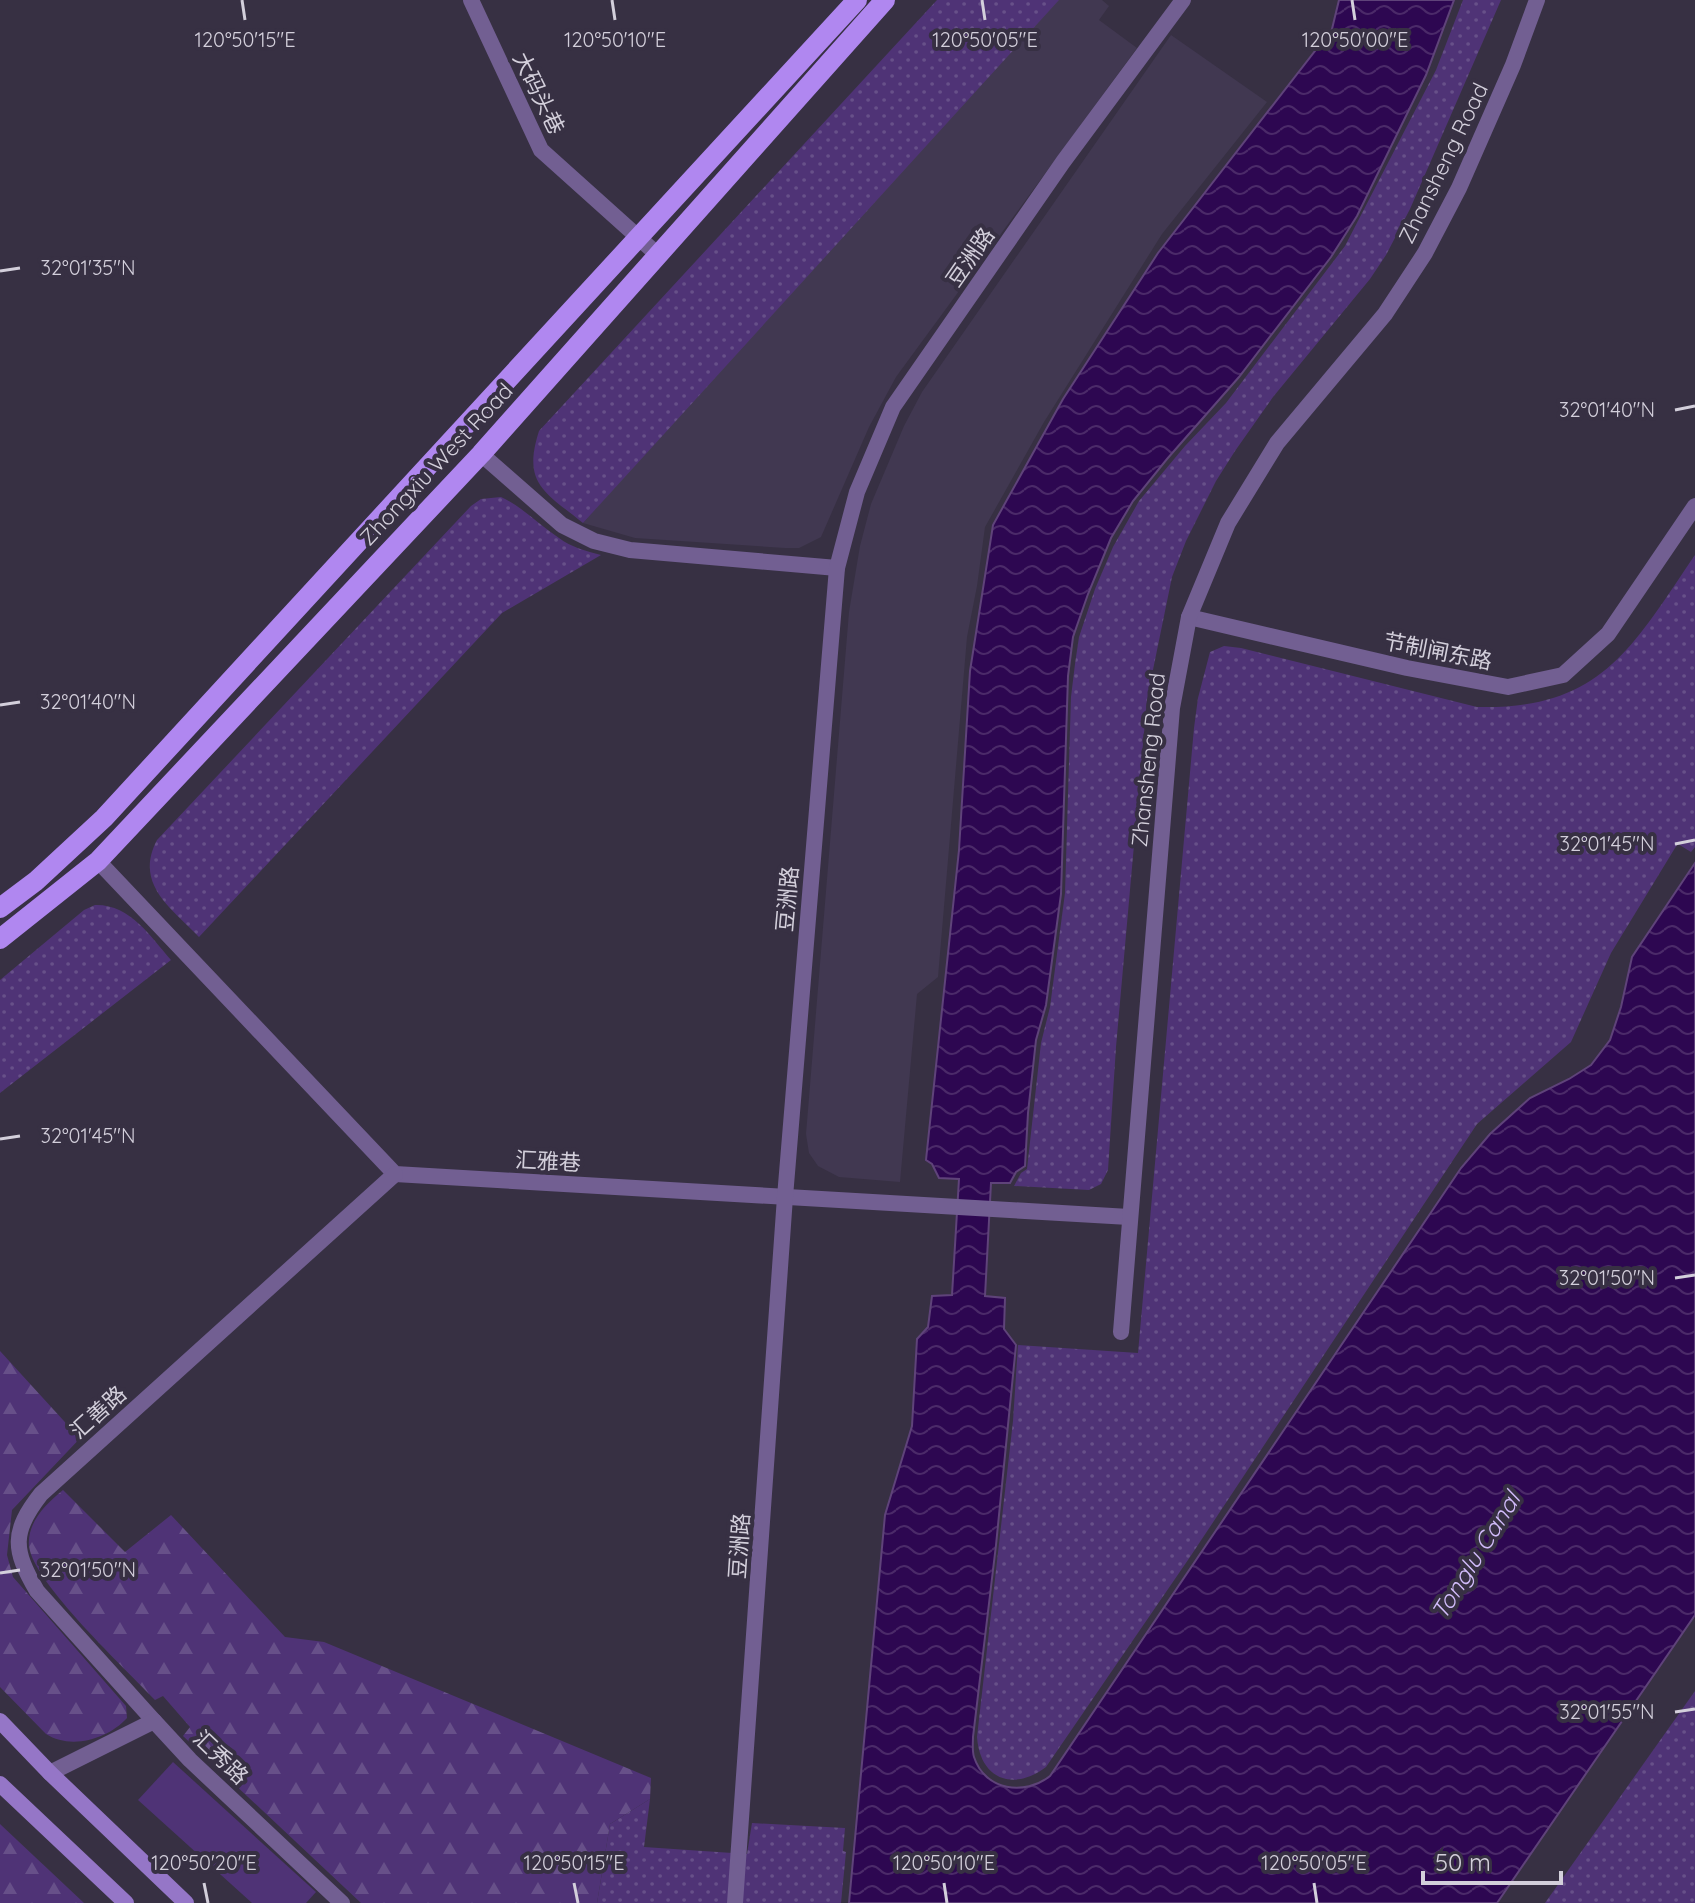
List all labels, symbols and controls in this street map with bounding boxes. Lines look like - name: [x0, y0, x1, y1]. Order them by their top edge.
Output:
- text: 120°50'15"E: [195, 27, 296, 52]
- text: 120°50'10"E: [564, 27, 666, 52]
- text: 120°50'05"E: [932, 27, 1038, 52]
- text: 120°50'00"E: [1302, 27, 1408, 52]
- street label: 大码头巷: [507, 47, 571, 139]
- street label: Zhansheng Road: [1392, 78, 1494, 248]
- street label: 豆洲路: [940, 222, 1000, 292]
- text: 32°01'35"N: [41, 255, 135, 280]
- street label: Zhongxiu West Road: [353, 377, 519, 551]
- text: 32°01'40"N: [1559, 397, 1655, 422]
- street label: 节制闸东路: [1381, 627, 1495, 675]
- street label: Zhansheng Road: [1125, 672, 1171, 848]
- text: 32°01'40"N: [40, 689, 136, 714]
- text: 32°01'45"N: [1559, 831, 1655, 856]
- street label: 豆洲路: [770, 865, 804, 933]
- text: 32°01'45"N: [40, 1123, 136, 1148]
- street label: 汇雅巷: [514, 1145, 582, 1177]
- text: 32°01'50"N: [1559, 1265, 1655, 1290]
- street label: 汇善路: [64, 1380, 132, 1444]
- water label: Tonglu Canal: [1424, 1484, 1528, 1625]
- street label: 豆洲路: [723, 1512, 755, 1580]
- text: 32°01'50"N: [40, 1557, 136, 1582]
- text: 32°01'55"N: [1559, 1699, 1655, 1724]
- street label: 汇秀路: [188, 1724, 254, 1790]
- scale bar: [1423, 1835, 1561, 1885]
- text: 50 m: [1435, 1847, 1491, 1877]
- text: 120°50'20"E: [151, 1850, 257, 1875]
- text: 120°50'15"E: [524, 1850, 625, 1875]
- text: 120°50'10"E: [893, 1850, 995, 1875]
- text: 120°50'05"E: [1261, 1850, 1367, 1875]

